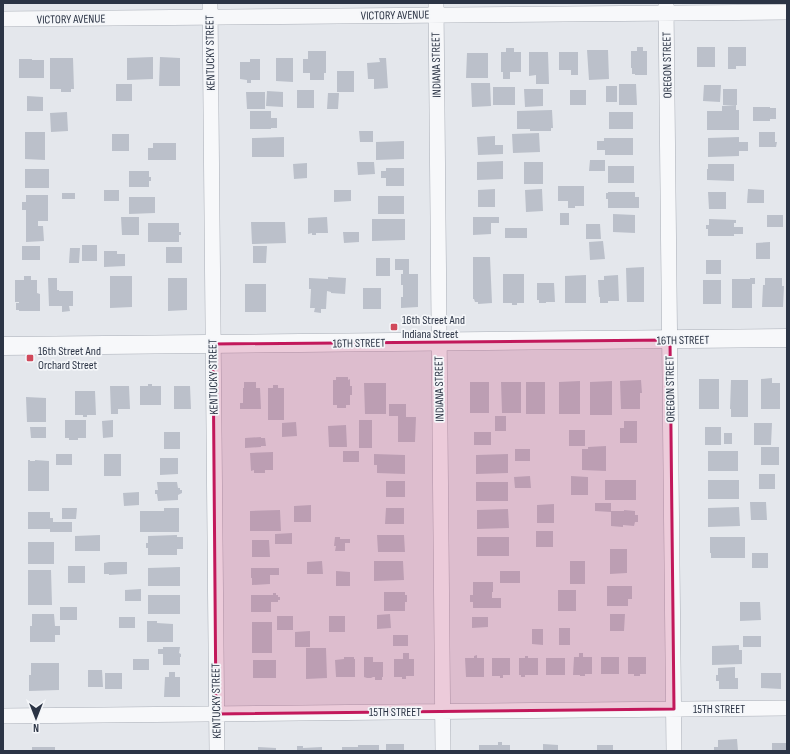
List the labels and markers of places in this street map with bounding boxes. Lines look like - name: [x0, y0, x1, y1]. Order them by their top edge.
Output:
- place label: 16th Street And Indiana Street: [402, 313, 465, 342]
- marker: 16th Street And Indiana Street: [389, 322, 399, 332]
- place label: 16th Street And Orchard Street: [38, 344, 101, 373]
- marker: 16th Street And Orchard Street: [25, 353, 35, 363]

